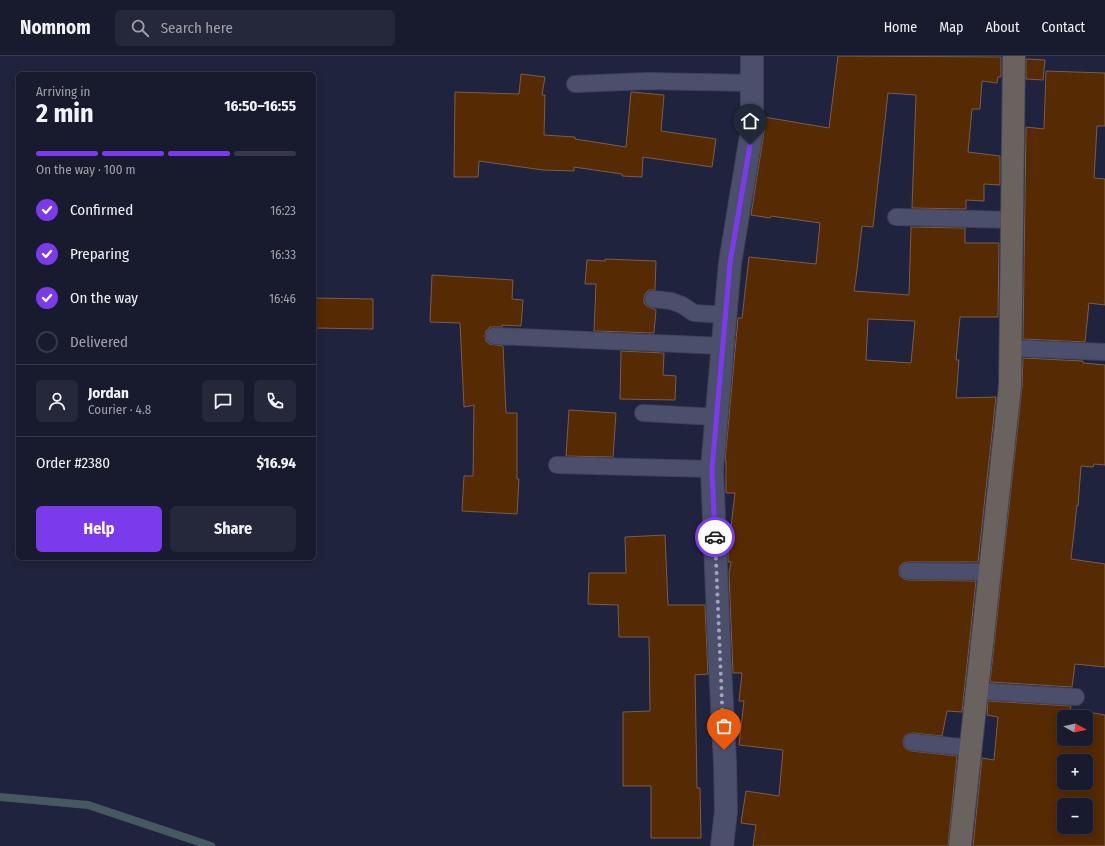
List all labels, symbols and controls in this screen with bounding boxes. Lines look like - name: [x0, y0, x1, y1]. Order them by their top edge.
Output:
- search box: [115, 10, 395, 46]
- text: Nomnom: [20, 16, 91, 39]
- icon: search: [129, 17, 151, 39]
- text: Search here: [161, 19, 233, 37]
- text: Home: [884, 19, 917, 36]
- text: Map: [939, 19, 963, 36]
- text: About: [985, 19, 1020, 36]
- text: Contact: [1042, 19, 1085, 36]
- text: Arriving in: [36, 84, 90, 99]
- text: 16:50–16:55: [224, 97, 296, 115]
- text: 2 min: [36, 98, 94, 129]
- pin: [733, 104, 767, 145]
- icon: home: [739, 110, 761, 132]
- text: On the way · 100 m: [36, 162, 136, 177]
- icon: check: [36, 199, 58, 221]
- text: Confirmed: [70, 201, 133, 219]
- text: 16:23: [270, 203, 296, 218]
- icon: check: [36, 243, 58, 265]
- text: Preparing: [70, 245, 129, 263]
- text: 16:33: [270, 247, 296, 262]
- icon: check: [36, 287, 58, 309]
- text: On the way: [70, 289, 138, 307]
- text: 16:46: [269, 291, 296, 306]
- text: Delivered: [70, 333, 128, 351]
- button: person: [36, 380, 78, 422]
- button: chat: [202, 380, 244, 422]
- button: phone: [254, 380, 296, 422]
- text: Jordan: [88, 384, 129, 402]
- text: Courier · 4.8: [88, 402, 151, 417]
- text: Order #2380: [36, 454, 110, 472]
- text: $16.94: [256, 454, 296, 472]
- button: Help: [36, 506, 162, 552]
- button: Share: [170, 506, 296, 552]
- courier: [695, 517, 735, 557]
- icon: car: [704, 526, 726, 548]
- pin: [707, 709, 741, 750]
- north arrow: [1057, 710, 1093, 746]
- map controls: [1057, 710, 1093, 834]
- icon: bag: [713, 715, 735, 737]
- button: +: [1057, 754, 1093, 790]
- button: −: [1057, 798, 1093, 834]

